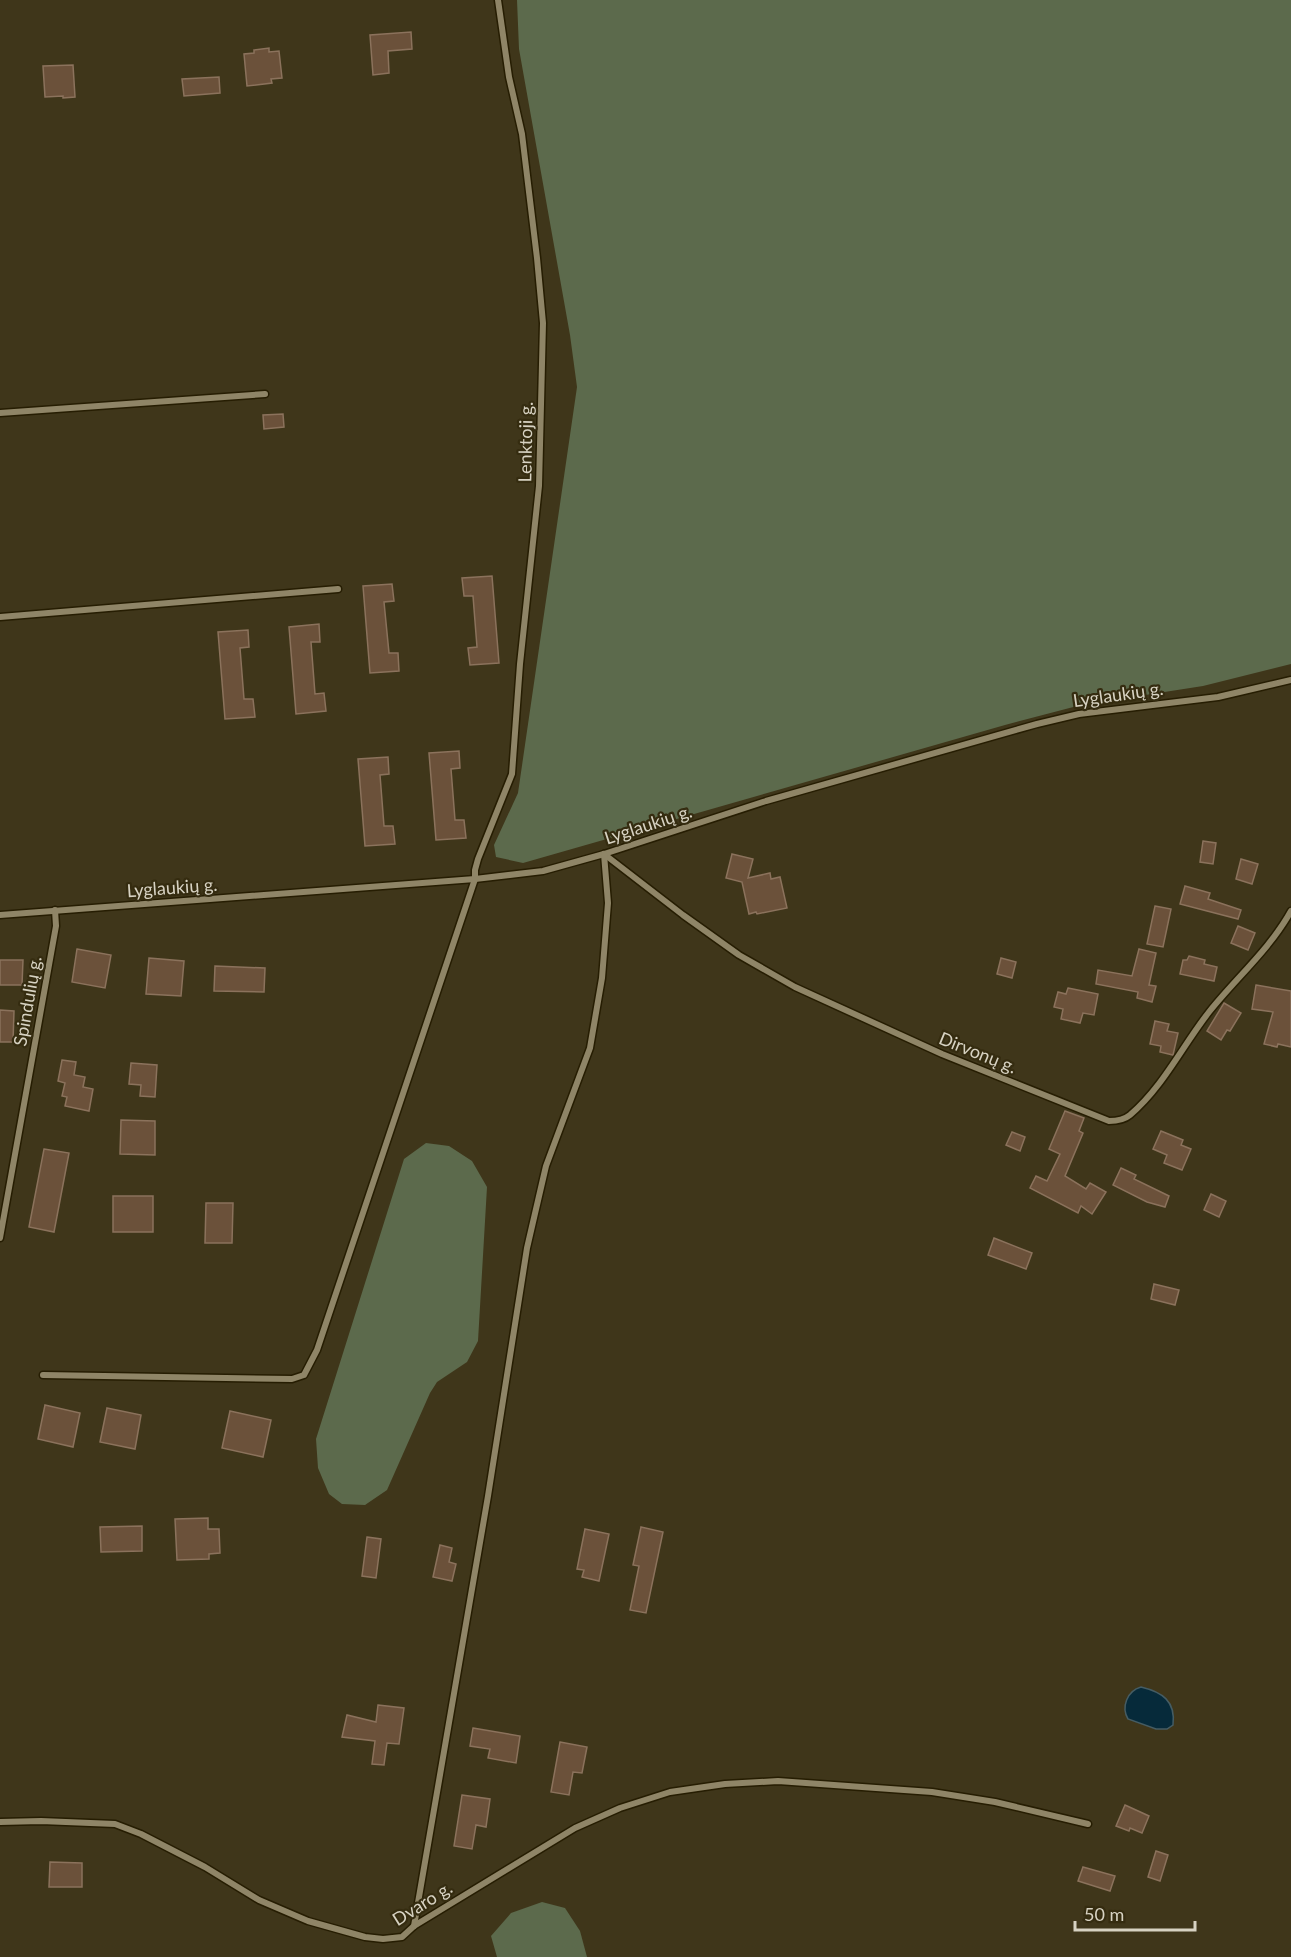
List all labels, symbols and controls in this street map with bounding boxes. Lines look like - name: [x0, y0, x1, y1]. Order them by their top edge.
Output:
- street label: Lenktoji g.: [513, 401, 537, 483]
- street label: Lyglaukių g.: [1071, 677, 1165, 711]
- street label: Lyglaukių g.: [601, 799, 695, 849]
- street label: Lyglaukių g.: [126, 873, 218, 901]
- street label: Spindulių g.: [8, 954, 46, 1048]
- street label: Dirvonų g.: [936, 1026, 1020, 1078]
- street label: Dvaro g.: [388, 1876, 456, 1930]
- scale bar: [1075, 1894, 1195, 1932]
- text: 50 m: [1084, 1903, 1124, 1925]

